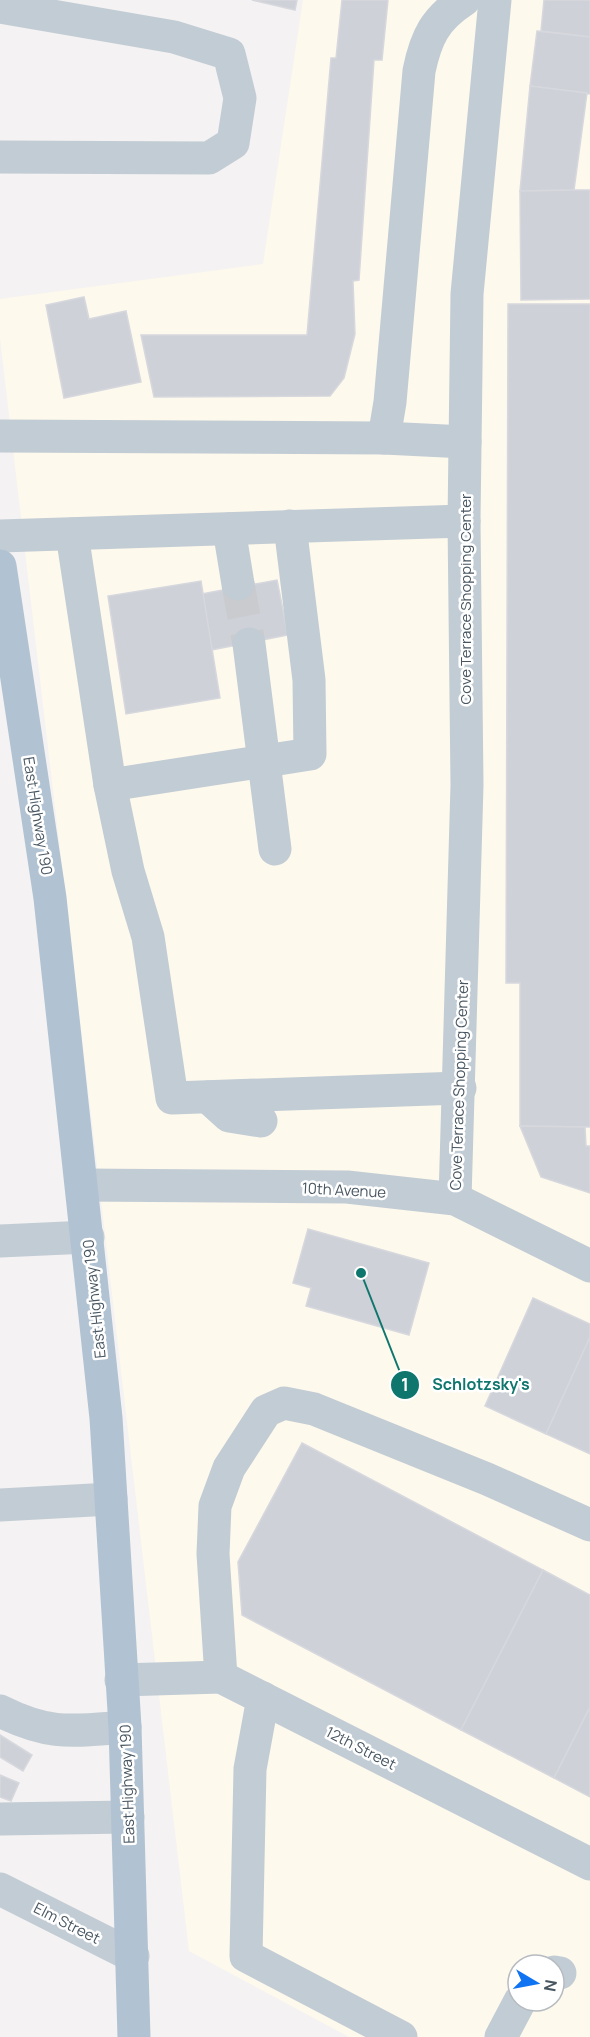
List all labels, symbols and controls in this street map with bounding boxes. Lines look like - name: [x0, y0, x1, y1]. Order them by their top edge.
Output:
- street label: Cove Terrace Shopping Center: [455, 493, 476, 704]
- street label: East Highway 190: [18, 755, 58, 877]
- street label: Cove Terrace Shopping Center: [445, 979, 473, 1191]
- street label: 10th Avenue: [301, 1177, 387, 1203]
- street label: East Highway 190: [77, 1238, 111, 1360]
- callout: Schlotzsky's: [390, 1368, 541, 1402]
- text: 1: [401, 1372, 409, 1396]
- text: Schlotzsky's: [432, 1373, 530, 1395]
- street label: 12th Street: [322, 1721, 400, 1775]
- street label: East Highway 190: [114, 1724, 140, 1844]
- street label: Elm Street: [30, 1897, 104, 1949]
- north arrow: [506, 1953, 566, 2013]
- text: N: [539, 1978, 563, 1993]

